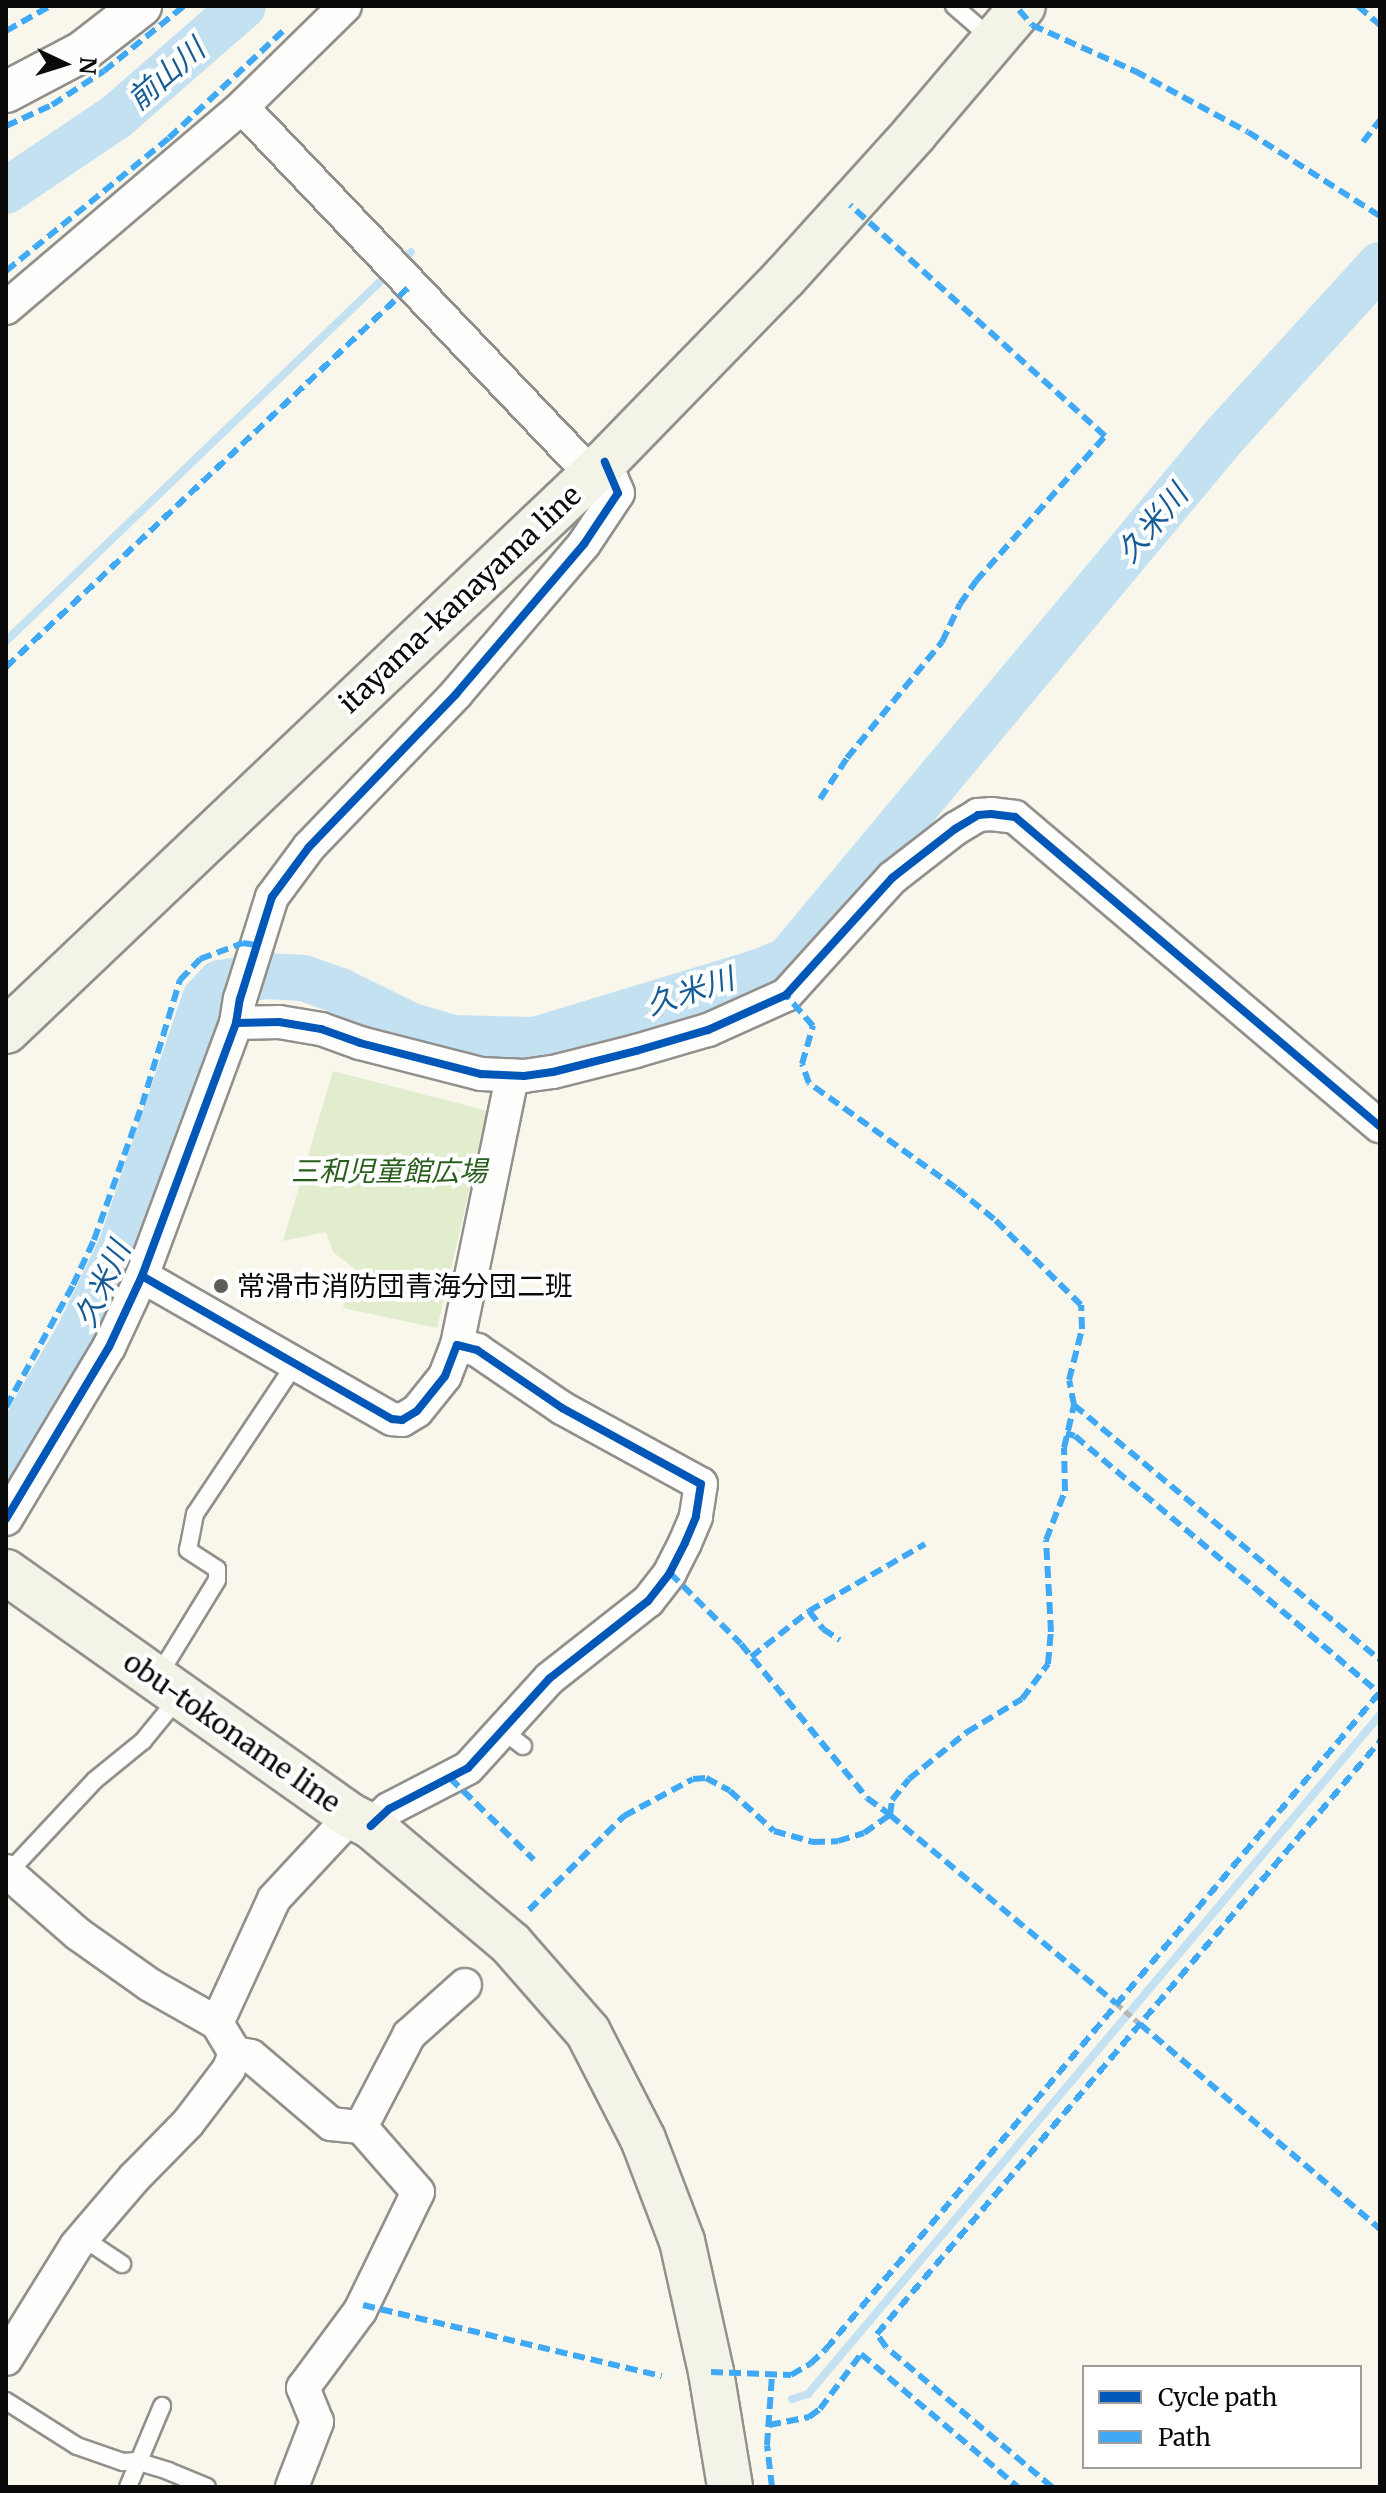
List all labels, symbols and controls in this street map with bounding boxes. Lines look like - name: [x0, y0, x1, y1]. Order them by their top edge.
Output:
- north arrow: [24, 24, 104, 104]
- water label: 前山川: [120, 31, 212, 117]
- text: N: [73, 56, 103, 75]
- water label: 久米川: [1109, 477, 1195, 569]
- street label: itayama-kanayama line: [332, 478, 588, 720]
- water label: 久米川: [642, 960, 738, 1022]
- park label: 三和児童館広場: [291, 1154, 487, 1188]
- water label: 久米川: [67, 1236, 137, 1332]
- place label: 常滑市消防団青海分団二班: [237, 1269, 573, 1303]
- marker: 常滑市消防団青海分団二班: [212, 1277, 230, 1295]
- street label: obu-tokoname line: [117, 1645, 347, 1819]
- legend: [1082, 2365, 1362, 2469]
- text: Cycle path: [1158, 2382, 1277, 2413]
- text: Path: [1158, 2422, 1211, 2453]

